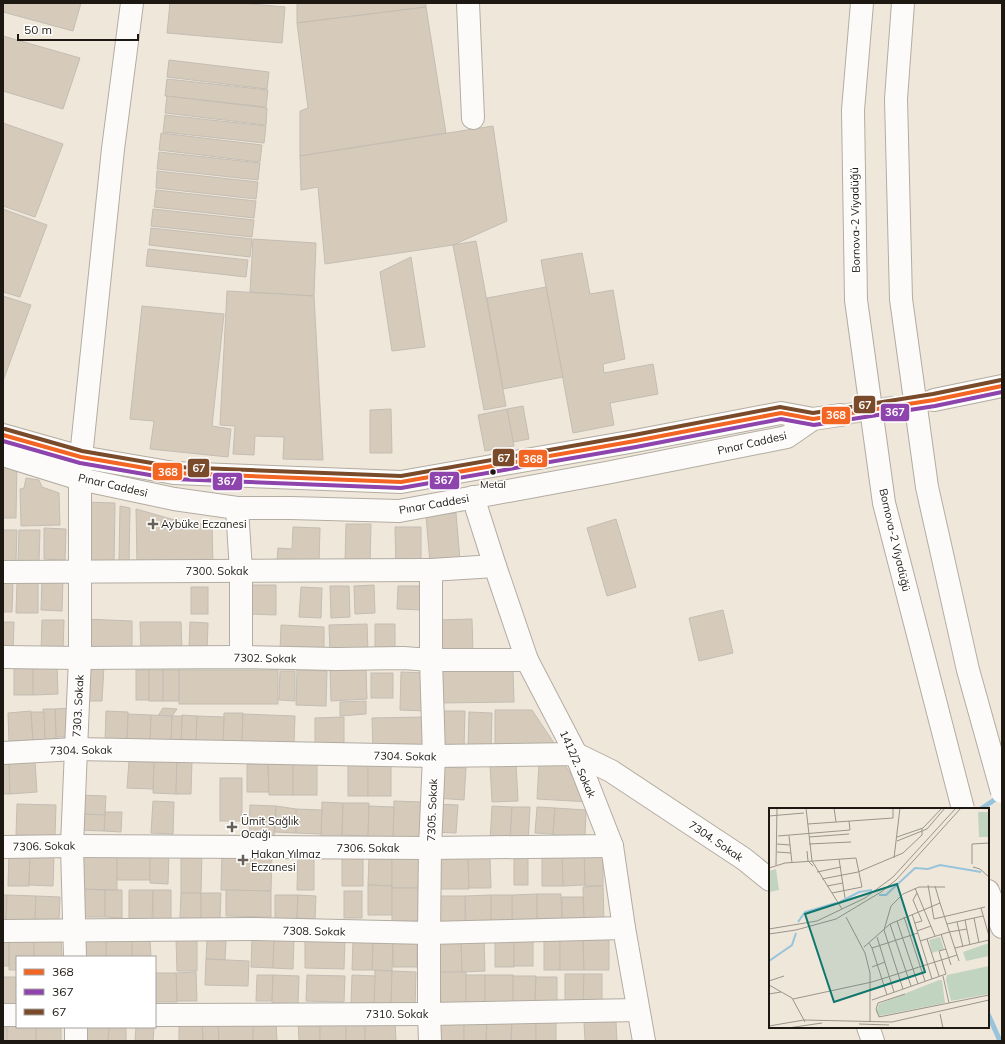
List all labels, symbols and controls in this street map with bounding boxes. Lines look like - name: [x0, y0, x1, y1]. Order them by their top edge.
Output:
- scale bar: [18, 16, 138, 42]
- text: 50 m: [24, 22, 52, 37]
- street label: Bornova-2 Viyadüğü: [847, 167, 863, 273]
- line badge: 67: [853, 395, 876, 414]
- text: 67: [858, 398, 872, 412]
- line badge: 367: [880, 403, 910, 422]
- text: 367: [885, 405, 905, 419]
- line badge: 368: [821, 406, 851, 425]
- text: 368: [826, 408, 846, 422]
- street label: Pınar Caddesi: [716, 428, 788, 458]
- line badge: 67: [492, 448, 515, 467]
- line badge: 368: [518, 449, 548, 468]
- text: 67: [497, 451, 511, 465]
- text: 368: [523, 452, 543, 466]
- line badge: 67: [187, 458, 210, 478]
- text: 67: [192, 461, 206, 475]
- line badge: 368: [152, 462, 183, 481]
- text: 368: [158, 465, 178, 479]
- marker: Metal: [488, 467, 498, 477]
- street label: Pınar Caddesi: [77, 470, 149, 500]
- line badge: 367: [429, 471, 460, 490]
- line badge: 367: [212, 472, 243, 491]
- text: 367: [434, 473, 454, 487]
- text: 367: [217, 474, 237, 488]
- place label: Metal: [480, 478, 506, 491]
- street label: Bornova-2 Viyadüğü: [876, 487, 914, 593]
- street label: Pınar Caddesi: [398, 491, 470, 517]
- place label: Aybüke Eczanesi: [161, 517, 247, 531]
- marker: Aybüke Eczanesi: [148, 519, 158, 529]
- street label: 7300. Sokak: [186, 564, 249, 578]
- street label: 7302. Sokak: [233, 650, 297, 666]
- street label: 7303. Sokak: [69, 674, 87, 738]
- street label: 1412/2. Sokak: [557, 728, 599, 800]
- street label: 7304. Sokak: [49, 742, 113, 758]
- street label: 7304. Sokak: [373, 748, 437, 764]
- street label: 7305. Sokak: [424, 778, 440, 842]
- inset map: [769, 808, 989, 1028]
- place label: Ümit Sağlık Ocağı: [241, 814, 299, 841]
- street label: 7304. Sokak: [686, 818, 746, 865]
- marker: Ümit Sağlık Ocağı: [226, 821, 238, 833]
- street label: 7306. Sokak: [12, 838, 76, 854]
- street label: 7306. Sokak: [337, 841, 400, 855]
- place label: Hakan Yılmaz Eczanesi: [251, 847, 321, 874]
- marker: Hakan Yılmaz Eczanesi: [238, 855, 248, 865]
- street label: 7308. Sokak: [282, 923, 346, 939]
- legend: [16, 956, 156, 1028]
- text: 368: [52, 964, 74, 979]
- text: 367: [52, 984, 74, 999]
- text: 67: [52, 1004, 66, 1019]
- street label: 7310. Sokak: [366, 1007, 429, 1021]

